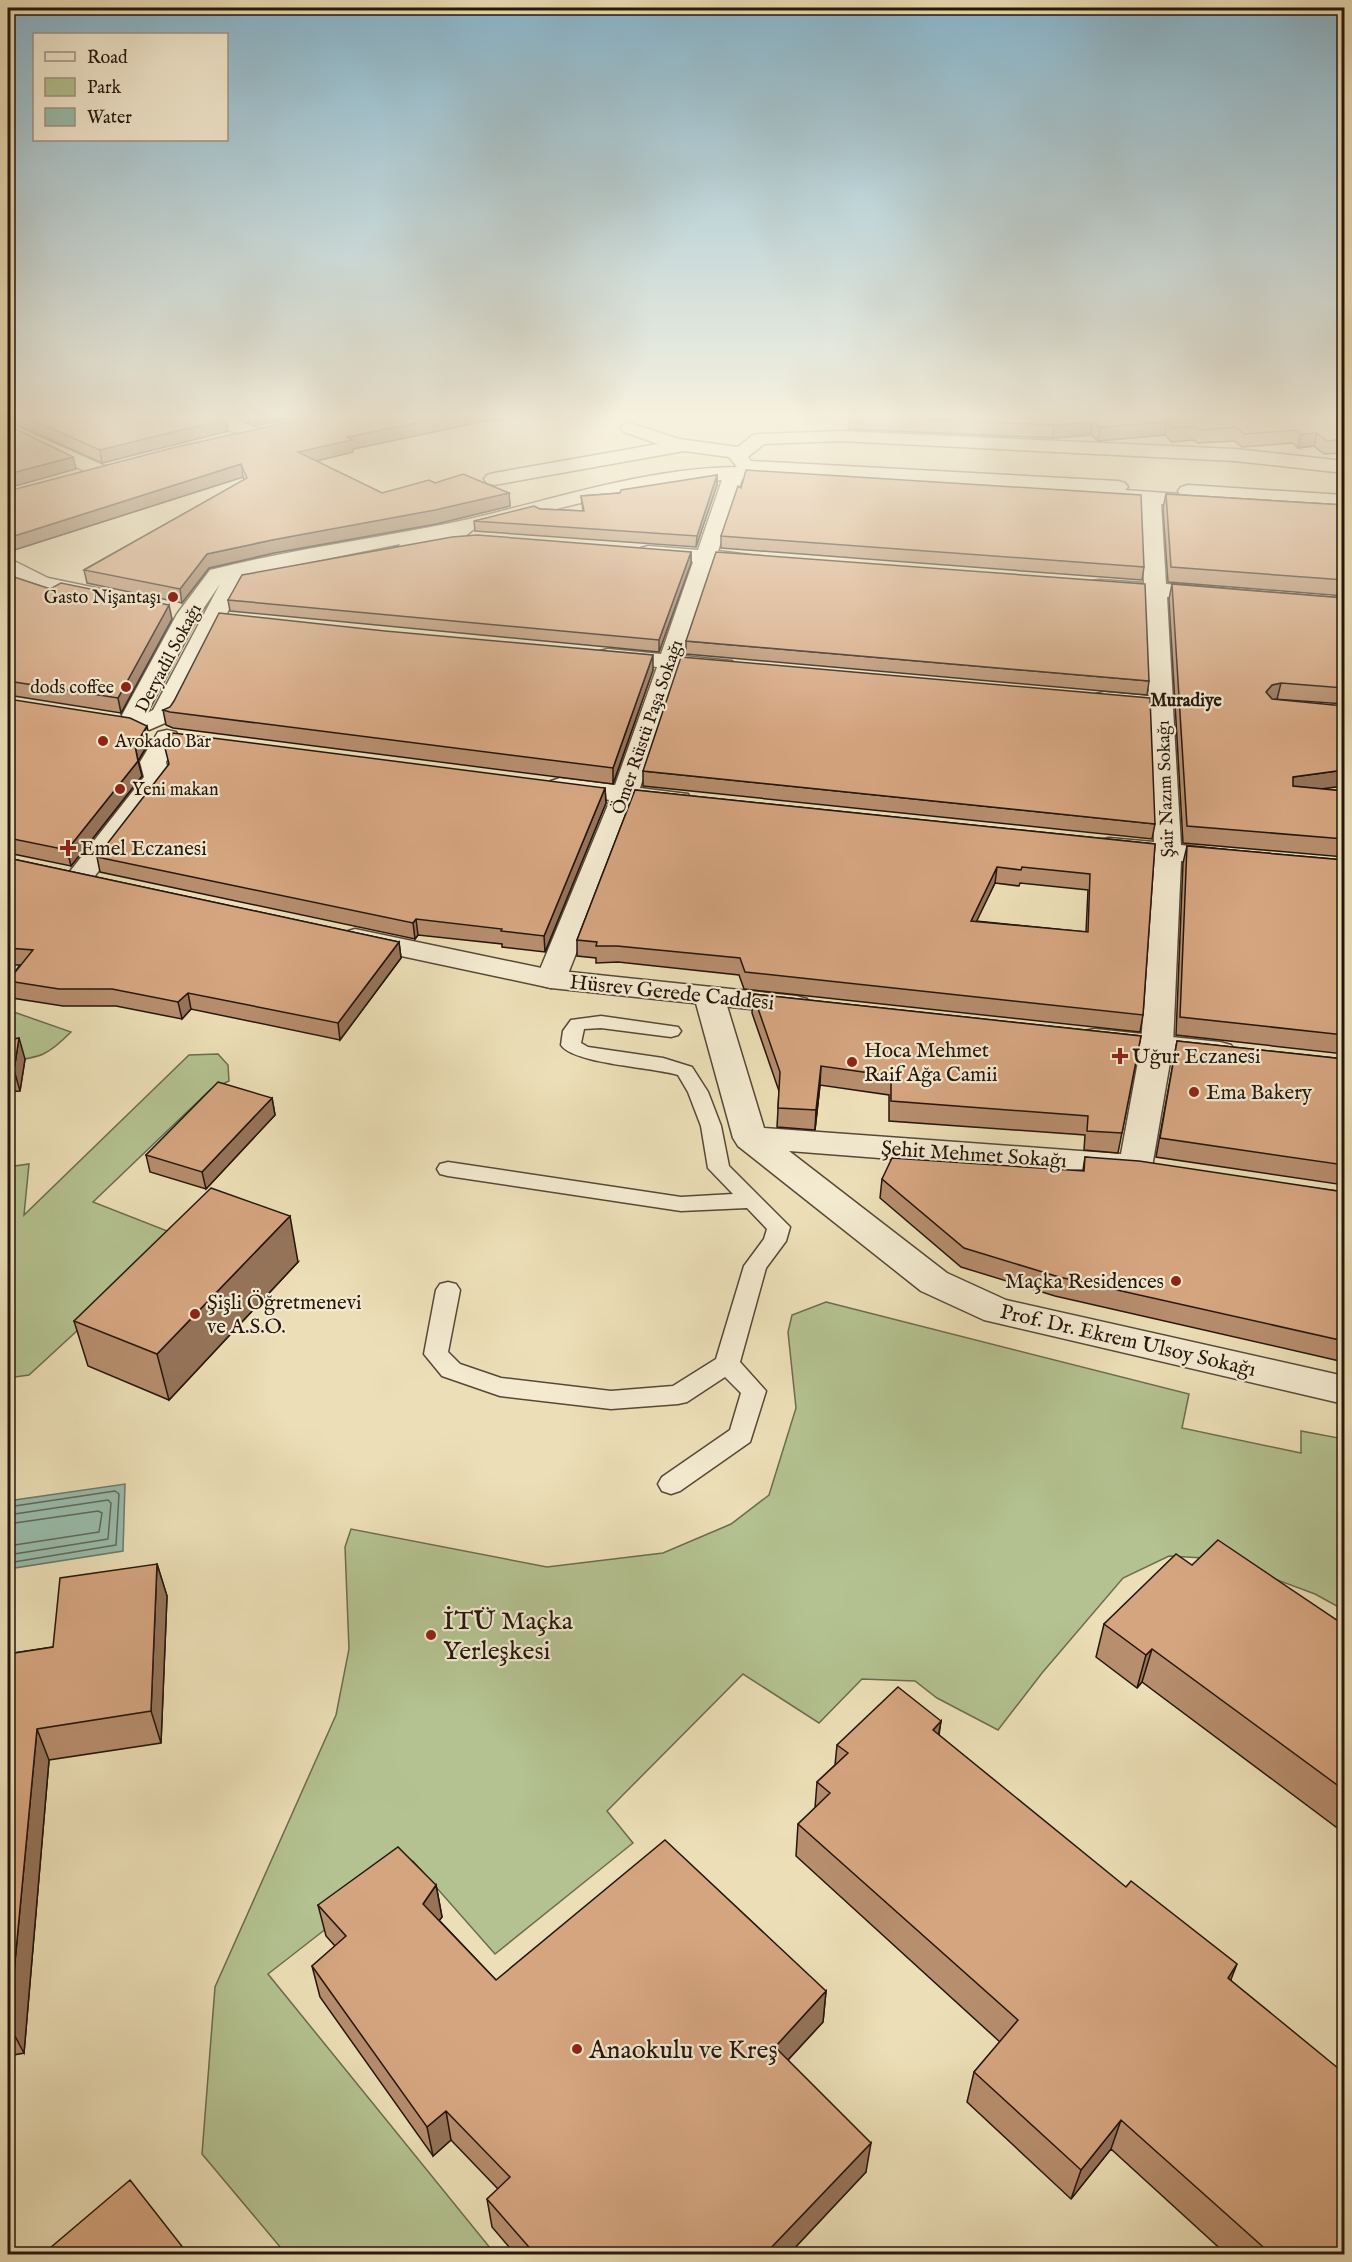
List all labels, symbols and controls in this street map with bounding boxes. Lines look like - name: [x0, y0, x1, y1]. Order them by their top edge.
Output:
- legend: [33, 33, 228, 141]
- text: Road: [87, 47, 128, 70]
- text: Park: [87, 77, 122, 100]
- text: Water: [87, 107, 132, 130]
- place label: Gasto Nişantaşı: [44, 587, 161, 610]
- marker: Gasto Nişantaşı: [166, 590, 180, 604]
- street label: Deryadil Sokağı: [131, 600, 208, 717]
- street label: Ömer Rüstü Paşa Sokağı: [607, 637, 689, 818]
- place label: dods coffee: [30, 677, 114, 700]
- marker: dods coffee: [119, 680, 133, 694]
- district label: Muradiye: [1150, 690, 1223, 713]
- street label: Şair Nazım Sokağı: [1153, 720, 1180, 858]
- place label: Avokado Bar: [114, 731, 212, 754]
- marker: Avokado Bar: [96, 734, 110, 748]
- place label: Yeni makan: [132, 779, 219, 802]
- marker: Yeni makan: [113, 782, 127, 796]
- place label: Emel Eczanesi: [80, 836, 207, 863]
- marker: Emel Eczanesi: [61, 841, 75, 855]
- street label: Hüsrev Gerede Caddesi: [568, 969, 775, 1018]
- place label: Hoca Mehmet Raif Ağa Camii: [864, 1038, 998, 1089]
- place label: Uğur Eczanesi: [1132, 1044, 1261, 1071]
- marker: Uğur Eczanesi: [1113, 1049, 1127, 1063]
- marker: Hoca Mehmet Raif Ağa Camii: [845, 1055, 859, 1069]
- place label: Ema Bakery: [1206, 1080, 1313, 1107]
- marker: Ema Bakery: [1187, 1085, 1201, 1099]
- street label: Şehit Mehmet Sokağı: [880, 1136, 1068, 1175]
- place label: Maçka Residences: [1005, 1269, 1164, 1296]
- marker: Maçka Residences: [1169, 1274, 1183, 1288]
- place label: Şişli Öğretmenevi ve A.S.O.: [207, 1290, 362, 1341]
- street label: Prof. Dr. Ekrem Ulsoy Sokağı: [997, 1299, 1258, 1384]
- marker: Şişli Öğretmenevi ve A.S.O.: [188, 1307, 202, 1321]
- place label: İTÜ Maçka Yerleşkesi: [443, 1605, 574, 1668]
- marker: İTÜ Maçka Yerleşkesi: [424, 1628, 438, 1642]
- place label: Anaokulu ve Kreş: [588, 2034, 778, 2067]
- marker: Anaokulu ve Kreş: [570, 2042, 584, 2056]

